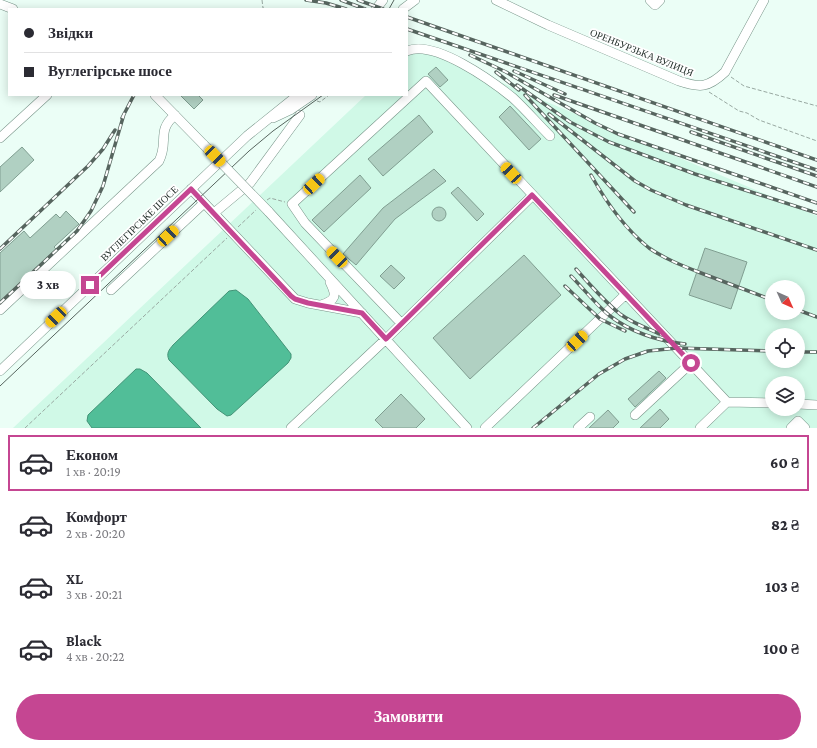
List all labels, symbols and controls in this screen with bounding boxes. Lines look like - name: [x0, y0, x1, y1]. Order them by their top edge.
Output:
- text: Звідки: [48, 25, 93, 41]
- street label: ОРЕНБУРЗЬКА ВУЛИЦЯ: [589, 27, 695, 78]
- text: Вуглегірське шосе: [48, 63, 172, 79]
- car: [202, 143, 228, 169]
- car: [498, 160, 524, 186]
- car: [301, 171, 327, 197]
- street label: ВУГЛЕГІРСЬКЕ ШОСЕ: [99, 184, 180, 263]
- car: [155, 223, 181, 249]
- car: [324, 244, 350, 270]
- callout: 3 хв: [20, 271, 76, 299]
- route end: [81, 276, 99, 294]
- text: 3 хв: [37, 277, 59, 292]
- north arrow: [765, 280, 805, 320]
- map controls: [765, 280, 805, 416]
- car: [43, 304, 69, 330]
- car: [564, 328, 590, 354]
- button: locate: [765, 328, 805, 368]
- route start: [682, 354, 700, 372]
- button: layers: [765, 376, 805, 416]
- icon: car: [18, 445, 54, 481]
- text: Економ: [66, 447, 118, 463]
- text: 60 ₴: [770, 455, 799, 471]
- text: 1 хв · 20:19: [66, 464, 121, 479]
- icon: car: [18, 507, 54, 543]
- text: Комфорт: [66, 509, 127, 525]
- text: 82 ₴: [771, 517, 799, 533]
- text: 2 хв · 20:20: [66, 526, 125, 541]
- icon: car: [18, 569, 54, 605]
- text: XL: [66, 571, 83, 587]
- text: 103 ₴: [765, 579, 799, 595]
- text: 3 хв · 20:21: [66, 587, 122, 602]
- icon: car: [18, 631, 54, 667]
- text: Black: [66, 633, 101, 649]
- text: 100 ₴: [763, 641, 799, 657]
- text: 4 хв · 20:22: [66, 649, 125, 664]
- button: Замовити: [16, 694, 801, 740]

